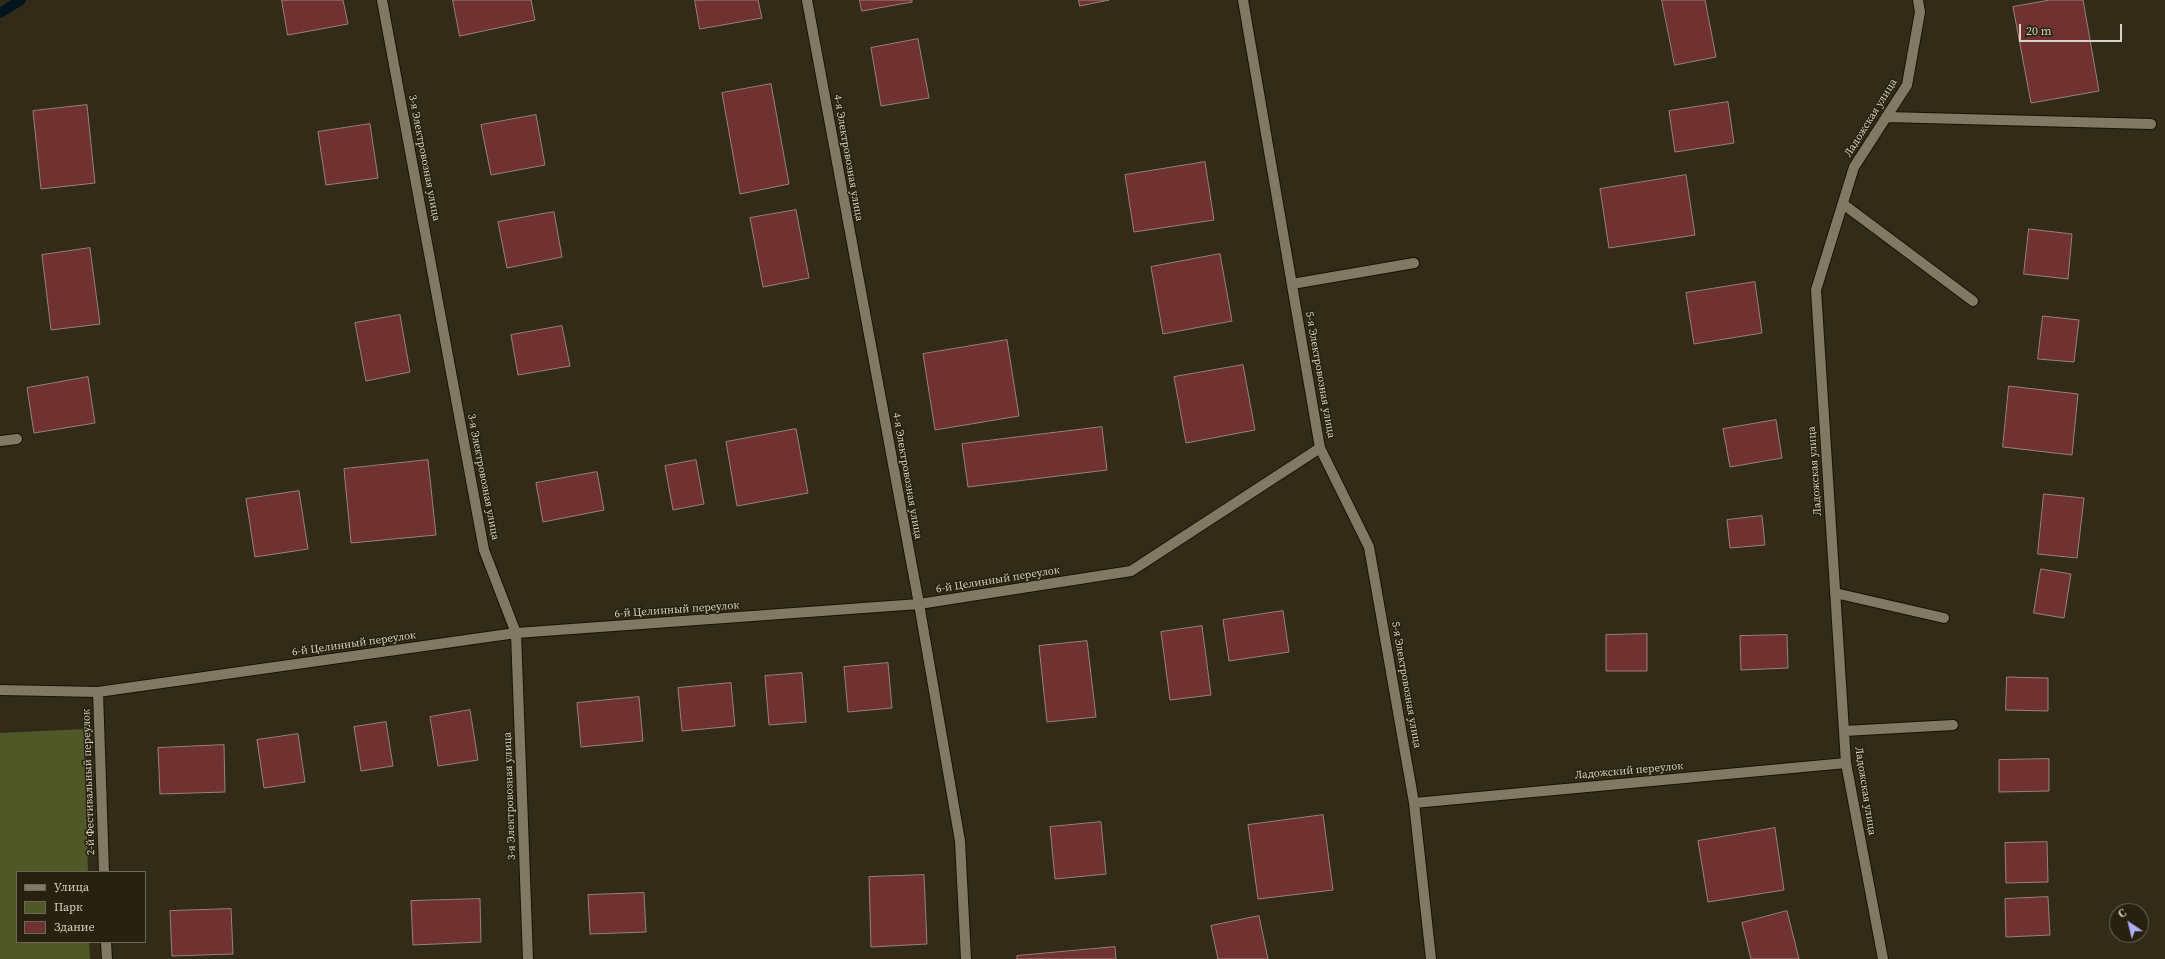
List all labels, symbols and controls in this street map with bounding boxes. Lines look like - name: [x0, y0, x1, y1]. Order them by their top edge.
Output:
- scale bar: [2021, 16, 2124, 42]
- text: 20 m: [2026, 23, 2052, 39]
- street label: Ладожская улица: [1842, 77, 1900, 159]
- street label: 3-я Электровозная улица: [405, 94, 443, 222]
- street label: 4-я Электровозная улица: [830, 94, 866, 222]
- street label: 5-я Электровозная улица: [1302, 311, 1338, 439]
- street label: 4-я Электровозная улица: [889, 412, 925, 540]
- street label: 3-я Электровозная улица: [464, 413, 502, 541]
- street label: Ладожская улица: [1805, 426, 1825, 516]
- street label: 6-й Целинный переулок: [935, 564, 1061, 596]
- street label: 6-й Целинный переулок: [614, 599, 740, 621]
- street label: 5-я Электровозная улица: [1388, 621, 1424, 749]
- street label: 6-й Целинный переулок: [291, 629, 417, 659]
- street label: 2-й Фестивальный переулок: [80, 709, 98, 855]
- street label: 3-я Электровозная улица: [501, 732, 519, 860]
- street label: Ладожская улица: [1851, 746, 1879, 836]
- street label: Ладожский переулок: [1574, 760, 1684, 782]
- legend: [16, 871, 146, 943]
- text: Улица: [54, 879, 89, 895]
- text: Парк: [54, 899, 83, 915]
- north arrow: [2109, 903, 2149, 943]
- text: С: [2115, 905, 2130, 922]
- text: Здание: [54, 919, 95, 935]

